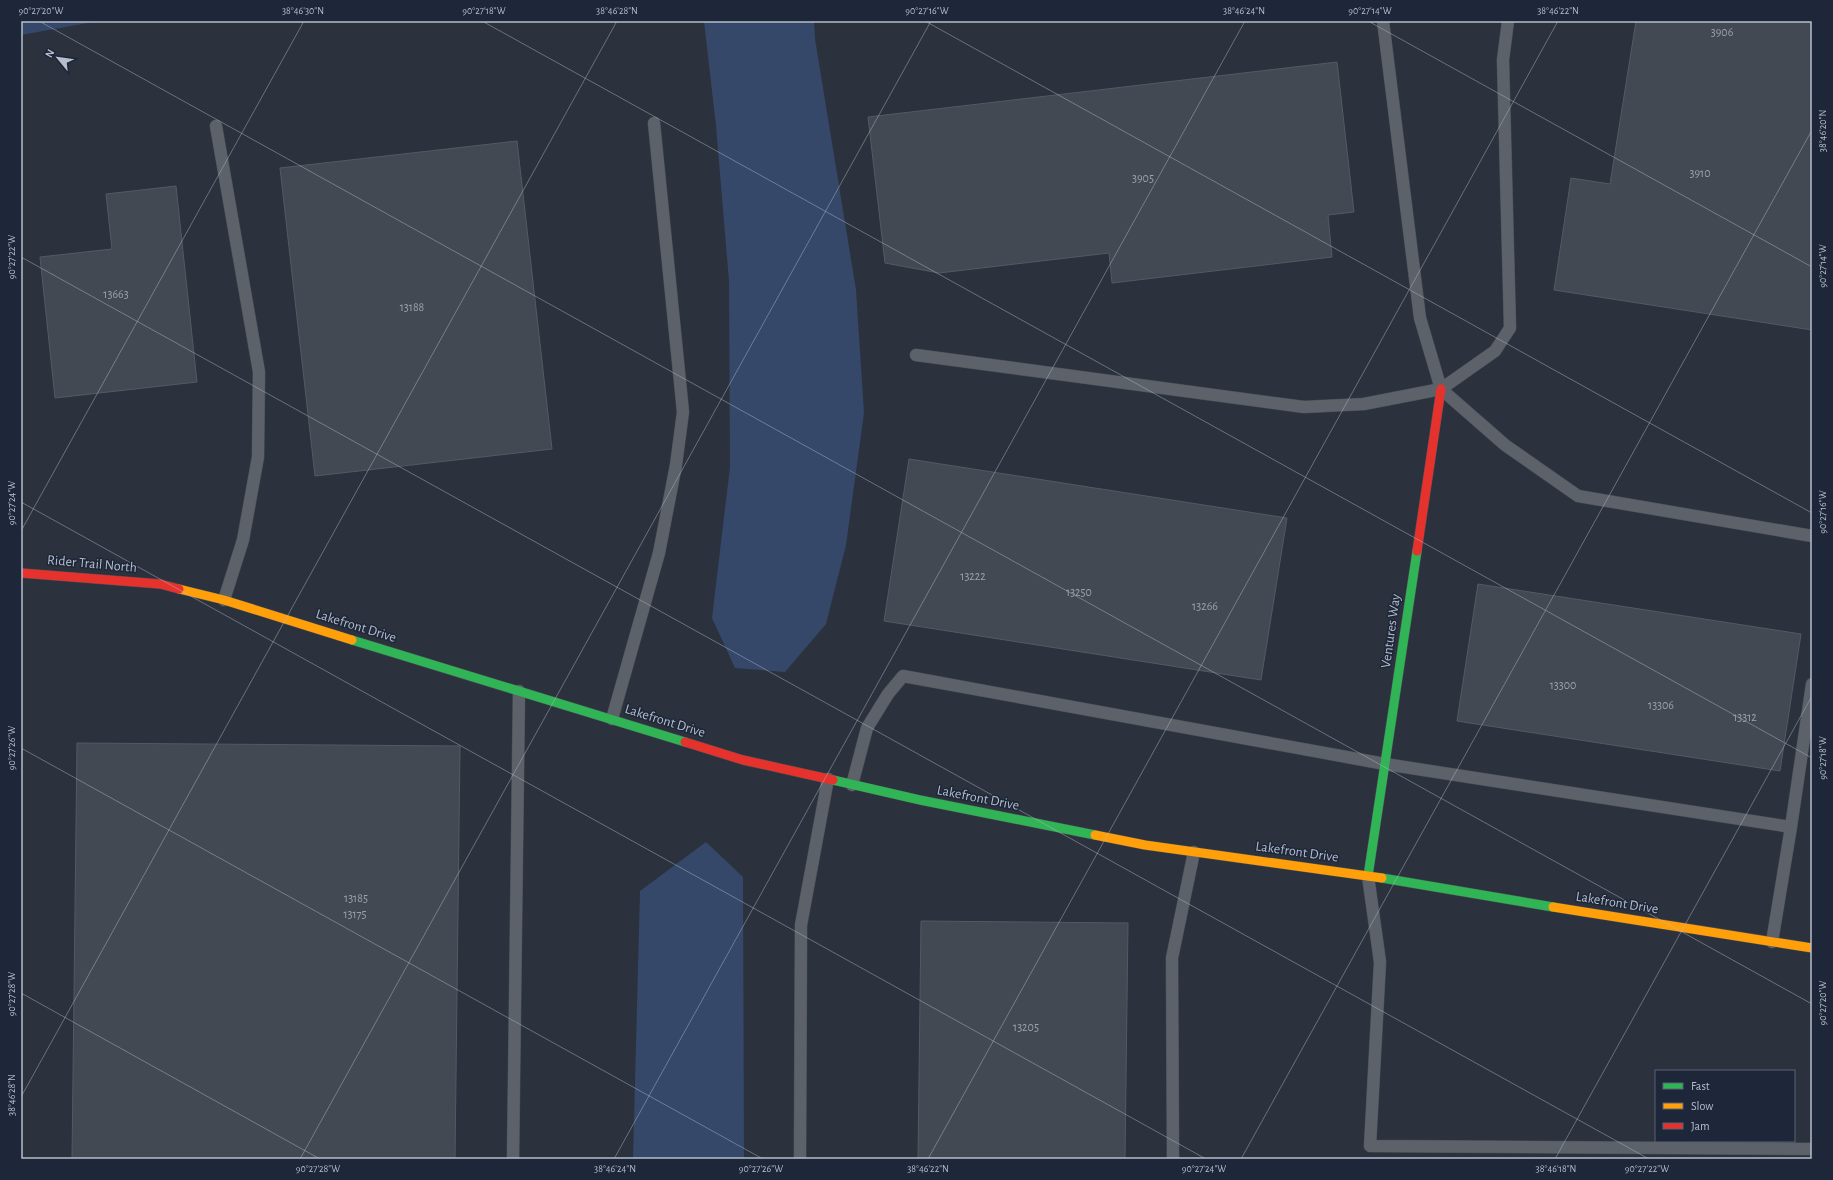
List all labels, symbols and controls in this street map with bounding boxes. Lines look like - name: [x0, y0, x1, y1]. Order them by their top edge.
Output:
- text: 90°27'20"W: [19, 6, 64, 16]
- text: 38°46'30"N: [282, 6, 324, 16]
- text: 90°27'18"W: [462, 6, 506, 16]
- text: 38°46'28"N: [596, 6, 638, 16]
- text: 90°27'16"W: [905, 6, 949, 16]
- text: 38°46'24"N: [1223, 6, 1265, 16]
- text: 90°27'14"W: [1348, 6, 1392, 16]
- text: 38°46'22"N: [1537, 6, 1579, 16]
- house number: 3906: [1711, 26, 1734, 38]
- north arrow: [38, 38, 78, 78]
- text: N: [43, 47, 56, 59]
- text: 38°46'20"N: [1818, 110, 1828, 152]
- house number: 3910: [1689, 167, 1711, 179]
- house number: 3905: [1132, 172, 1154, 184]
- text: 90°27'22"W: [7, 235, 17, 279]
- text: 90°27'14"W: [1818, 244, 1828, 288]
- house number: 13663: [103, 288, 129, 300]
- house number: 13188: [400, 301, 425, 313]
- text: 90°27'24"W: [7, 481, 17, 525]
- text: 90°27'16"W: [1818, 490, 1828, 534]
- street label: Rider Trail North: [47, 553, 137, 575]
- house number: 13222: [960, 570, 986, 582]
- house number: 13250: [1066, 586, 1092, 598]
- street label: Ventures Way: [1379, 593, 1403, 669]
- house number: 13266: [1192, 600, 1218, 612]
- street label: Lakefront Drive: [314, 607, 398, 645]
- house number: 13300: [1550, 679, 1576, 691]
- house number: 13306: [1648, 699, 1674, 711]
- street label: Lakefront Drive: [623, 702, 707, 740]
- house number: 13312: [1733, 711, 1757, 723]
- text: 90°27'26"W: [7, 726, 17, 770]
- text: 90°27'18"W: [1818, 736, 1828, 780]
- street label: Lakefront Drive: [936, 783, 1020, 813]
- street label: Lakefront Drive: [1255, 839, 1339, 865]
- street label: Lakefront Drive: [1575, 890, 1659, 916]
- house number: 13185: [344, 892, 368, 904]
- house number: 13175: [343, 908, 367, 920]
- text: 90°27'28"W: [7, 972, 17, 1016]
- text: 90°27'20"W: [1818, 980, 1828, 1026]
- house number: 13205: [1013, 1021, 1039, 1033]
- legend: [1655, 1070, 1795, 1142]
- text: 38°46'28"N: [7, 1074, 17, 1116]
- text: Fast: [1691, 1080, 1710, 1092]
- text: Slow: [1691, 1100, 1713, 1112]
- text: Jam: [1691, 1120, 1710, 1132]
- text: 90°27'28"W: [296, 1164, 340, 1174]
- text: 38°46'24"N: [594, 1164, 636, 1174]
- text: 90°27'26"W: [739, 1164, 783, 1174]
- text: 38°46'22"N: [907, 1164, 949, 1174]
- text: 90°27'24"W: [1182, 1164, 1226, 1174]
- text: 38°46'18"N: [1536, 1164, 1576, 1174]
- text: 90°27'22"W: [1625, 1164, 1669, 1174]

